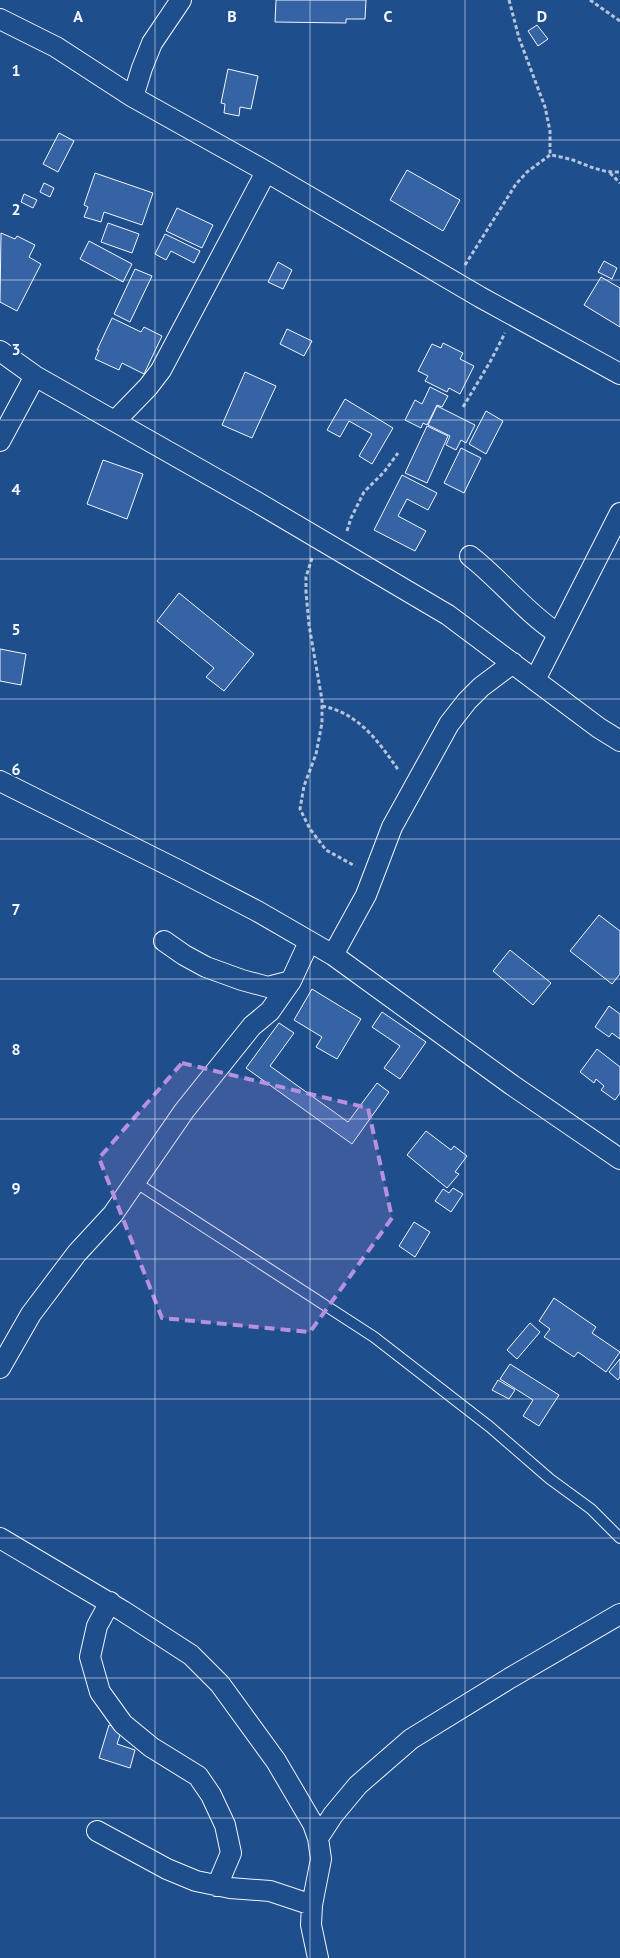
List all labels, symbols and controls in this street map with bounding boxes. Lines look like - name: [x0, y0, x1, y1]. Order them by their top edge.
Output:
- text: A: [73, 6, 83, 26]
- text: B: [227, 6, 237, 26]
- text: C: [384, 6, 393, 26]
- text: D: [537, 6, 547, 26]
- text: 1: [11, 60, 21, 80]
- text: 2: [11, 199, 21, 219]
- text: 3: [11, 339, 21, 359]
- text: 4: [11, 479, 21, 499]
- text: 5: [11, 619, 21, 639]
- text: 6: [11, 759, 21, 779]
- text: 7: [11, 899, 21, 919]
- text: 8: [11, 1039, 21, 1059]
- text: 9: [11, 1178, 21, 1198]

